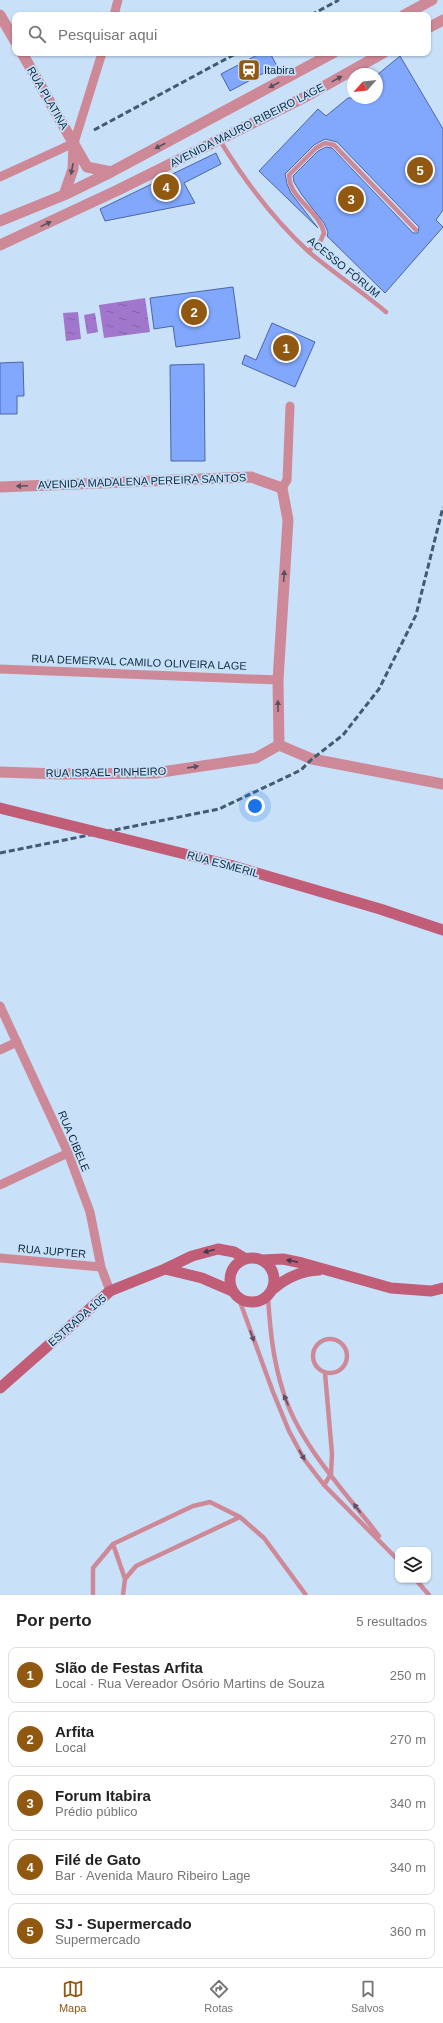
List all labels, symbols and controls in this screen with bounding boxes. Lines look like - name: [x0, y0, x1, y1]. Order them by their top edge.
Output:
- search box: [12, 12, 431, 56]
- icon: search: [26, 23, 48, 45]
- text: Pesquisar aqui: [58, 26, 157, 43]
- station icon: Itabira: [236, 57, 262, 83]
- street label: RUA PLATINA: [25, 64, 71, 132]
- place label: Itabira: [264, 64, 295, 76]
- north arrow: [347, 68, 383, 104]
- one-way arrow: [331, 75, 343, 82]
- street label: AVENIDA MAURO RIBEIRO LAGE: [168, 81, 326, 169]
- one-way arrow: [268, 81, 280, 88]
- one-way arrow: [154, 142, 165, 149]
- pin: 5: [407, 155, 433, 185]
- one-way arrow: [68, 163, 74, 176]
- pin: 4: [153, 172, 179, 202]
- pin: 3: [338, 184, 364, 214]
- one-way arrow: [40, 221, 51, 227]
- street label: ACESSO FÓRUM: [306, 234, 382, 300]
- pin: 2: [181, 297, 207, 327]
- pin: 1: [273, 333, 299, 363]
- street label: AVENIDA MADALENA PEREIRA SANTOS: [38, 471, 246, 491]
- one-way arrow: [15, 483, 28, 489]
- one-way arrow: [281, 570, 288, 582]
- street label: RUA DEMERVAL CAMILO OLIVEIRA LAGE: [31, 652, 247, 672]
- one-way arrow: [275, 699, 281, 712]
- one-way arrow: [186, 764, 199, 770]
- street label: RUA ISRAEL PINHEIRO: [46, 765, 167, 779]
- your location: [245, 796, 265, 816]
- street label: RUA ESMERIL: [186, 849, 260, 879]
- street label: RUA CIBELE: [56, 1109, 92, 1173]
- street label: RUA JUPTER: [17, 1242, 87, 1260]
- one-way arrow: [203, 1249, 215, 1255]
- one-way arrow: [286, 1258, 298, 1264]
- street label: ESTRADA 105: [46, 1292, 108, 1348]
- one-way arrow: [250, 1330, 256, 1342]
- one-way arrow: [283, 1394, 289, 1405]
- one-way arrow: [299, 1449, 306, 1461]
- one-way arrow: [353, 1503, 361, 1514]
- map controls: [395, 1547, 431, 1583]
- button: layers: [395, 1547, 431, 1583]
- text: Por perto: [16, 1611, 92, 1630]
- text: 5 resultados: [356, 1614, 427, 1629]
- text: Slão de Festas Arfita: [55, 1659, 203, 1676]
- text: 1: [26, 1668, 34, 1683]
- text: 250 m: [390, 1668, 426, 1683]
- text: Local · Rua Vereador Osório Martins de Souza: [55, 1676, 325, 1691]
- text: Arfita: [55, 1723, 94, 1740]
- text: 2: [26, 1732, 34, 1747]
- text: 270 m: [390, 1732, 426, 1747]
- text: Local: [55, 1740, 86, 1755]
- text: Forum Itabira: [55, 1787, 151, 1804]
- text: 3: [26, 1796, 34, 1811]
- text: 340 m: [390, 1796, 426, 1811]
- text: Prédio público: [55, 1804, 137, 1819]
- text: Filé de Gato: [55, 1851, 141, 1868]
- text: 4: [26, 1860, 34, 1875]
- text: 340 m: [390, 1860, 426, 1875]
- text: Bar · Avenida Mauro Ribeiro Lage: [55, 1868, 251, 1883]
- text: SJ - Supermercado: [55, 1915, 192, 1932]
- text: 5: [26, 1924, 34, 1939]
- text: 360 m: [390, 1924, 426, 1939]
- text: Supermercado: [55, 1932, 140, 1947]
- tab: Mapa: [59, 1978, 86, 2014]
- tab: Rotas: [204, 1978, 233, 2014]
- tab: Salvos: [351, 1978, 384, 2014]

